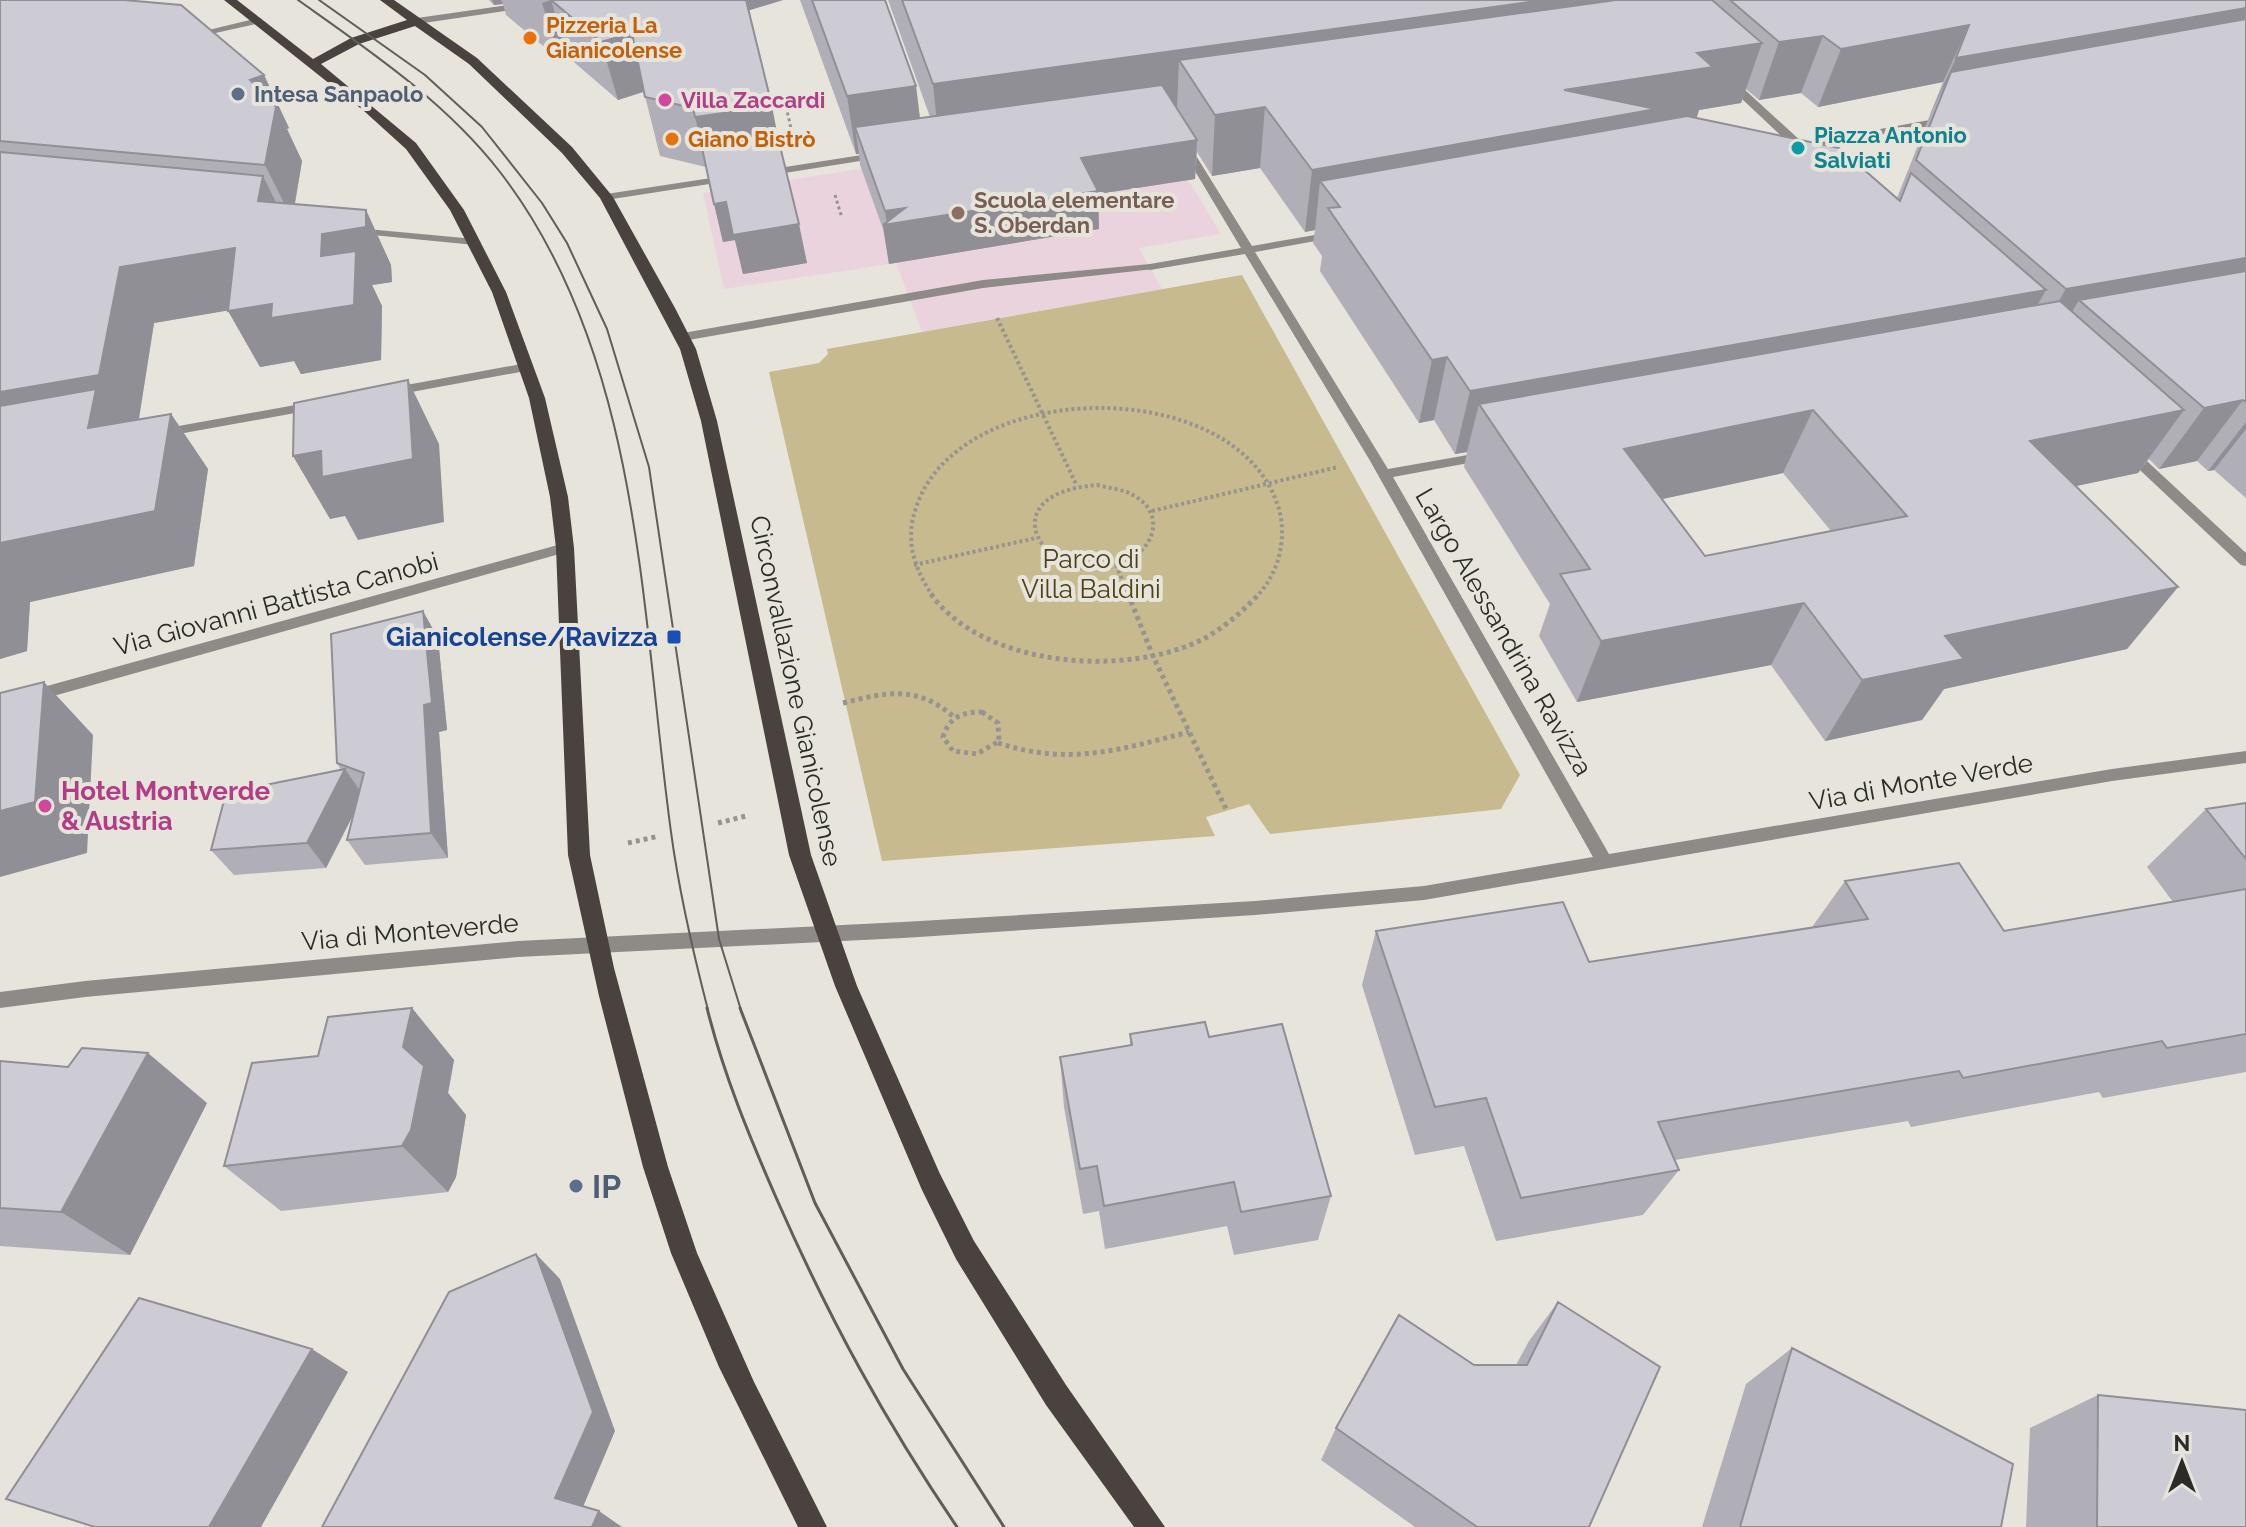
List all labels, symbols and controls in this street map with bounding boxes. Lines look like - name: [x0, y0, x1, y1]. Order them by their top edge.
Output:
- place label: Pizzeria La Gianicolense: [546, 12, 682, 63]
- marker: Pizzeria La Gianicolense: [521, 29, 539, 47]
- place label: Intesa Sanpaolo: [254, 81, 423, 107]
- marker: Intesa Sanpaolo: [229, 85, 247, 103]
- place label: Villa Zaccardi: [681, 87, 825, 113]
- marker: Villa Zaccardi: [656, 91, 674, 109]
- place label: Piazza Antonio Salviati: [1814, 122, 1967, 173]
- place label: Giano Bistrò: [688, 126, 816, 152]
- marker: Giano Bistrò: [663, 130, 681, 148]
- marker: Piazza Antonio Salviati: [1789, 139, 1807, 157]
- place label: Scuola elementare S. Oberdan: [974, 187, 1175, 238]
- marker: Scuola elementare S. Oberdan: [949, 204, 967, 222]
- street label: Largo Alessandrina Ravizza: [1409, 483, 1599, 781]
- street label: Circonvallazione Gianicolense: [744, 513, 848, 869]
- park label: Parco di Villa Baldini: [1021, 544, 1161, 604]
- street label: Via Giovanni Battista Canobi: [111, 546, 441, 662]
- place label: Gianicolense/Ravizza: [386, 622, 658, 652]
- marker: Gianicolense/Ravizza: [665, 628, 683, 646]
- street label: Via di Monte Verde: [1807, 748, 2035, 816]
- place label: Hotel Montverde & Austria: [61, 776, 271, 836]
- marker: Hotel Montverde & Austria: [36, 797, 54, 815]
- street label: Via di Monteverde: [300, 908, 520, 956]
- place label: IP: [592, 1168, 621, 1205]
- marker: IP: [567, 1177, 585, 1195]
- north arrow: [2142, 1423, 2222, 1503]
- text: N: [2174, 1430, 2190, 1456]

